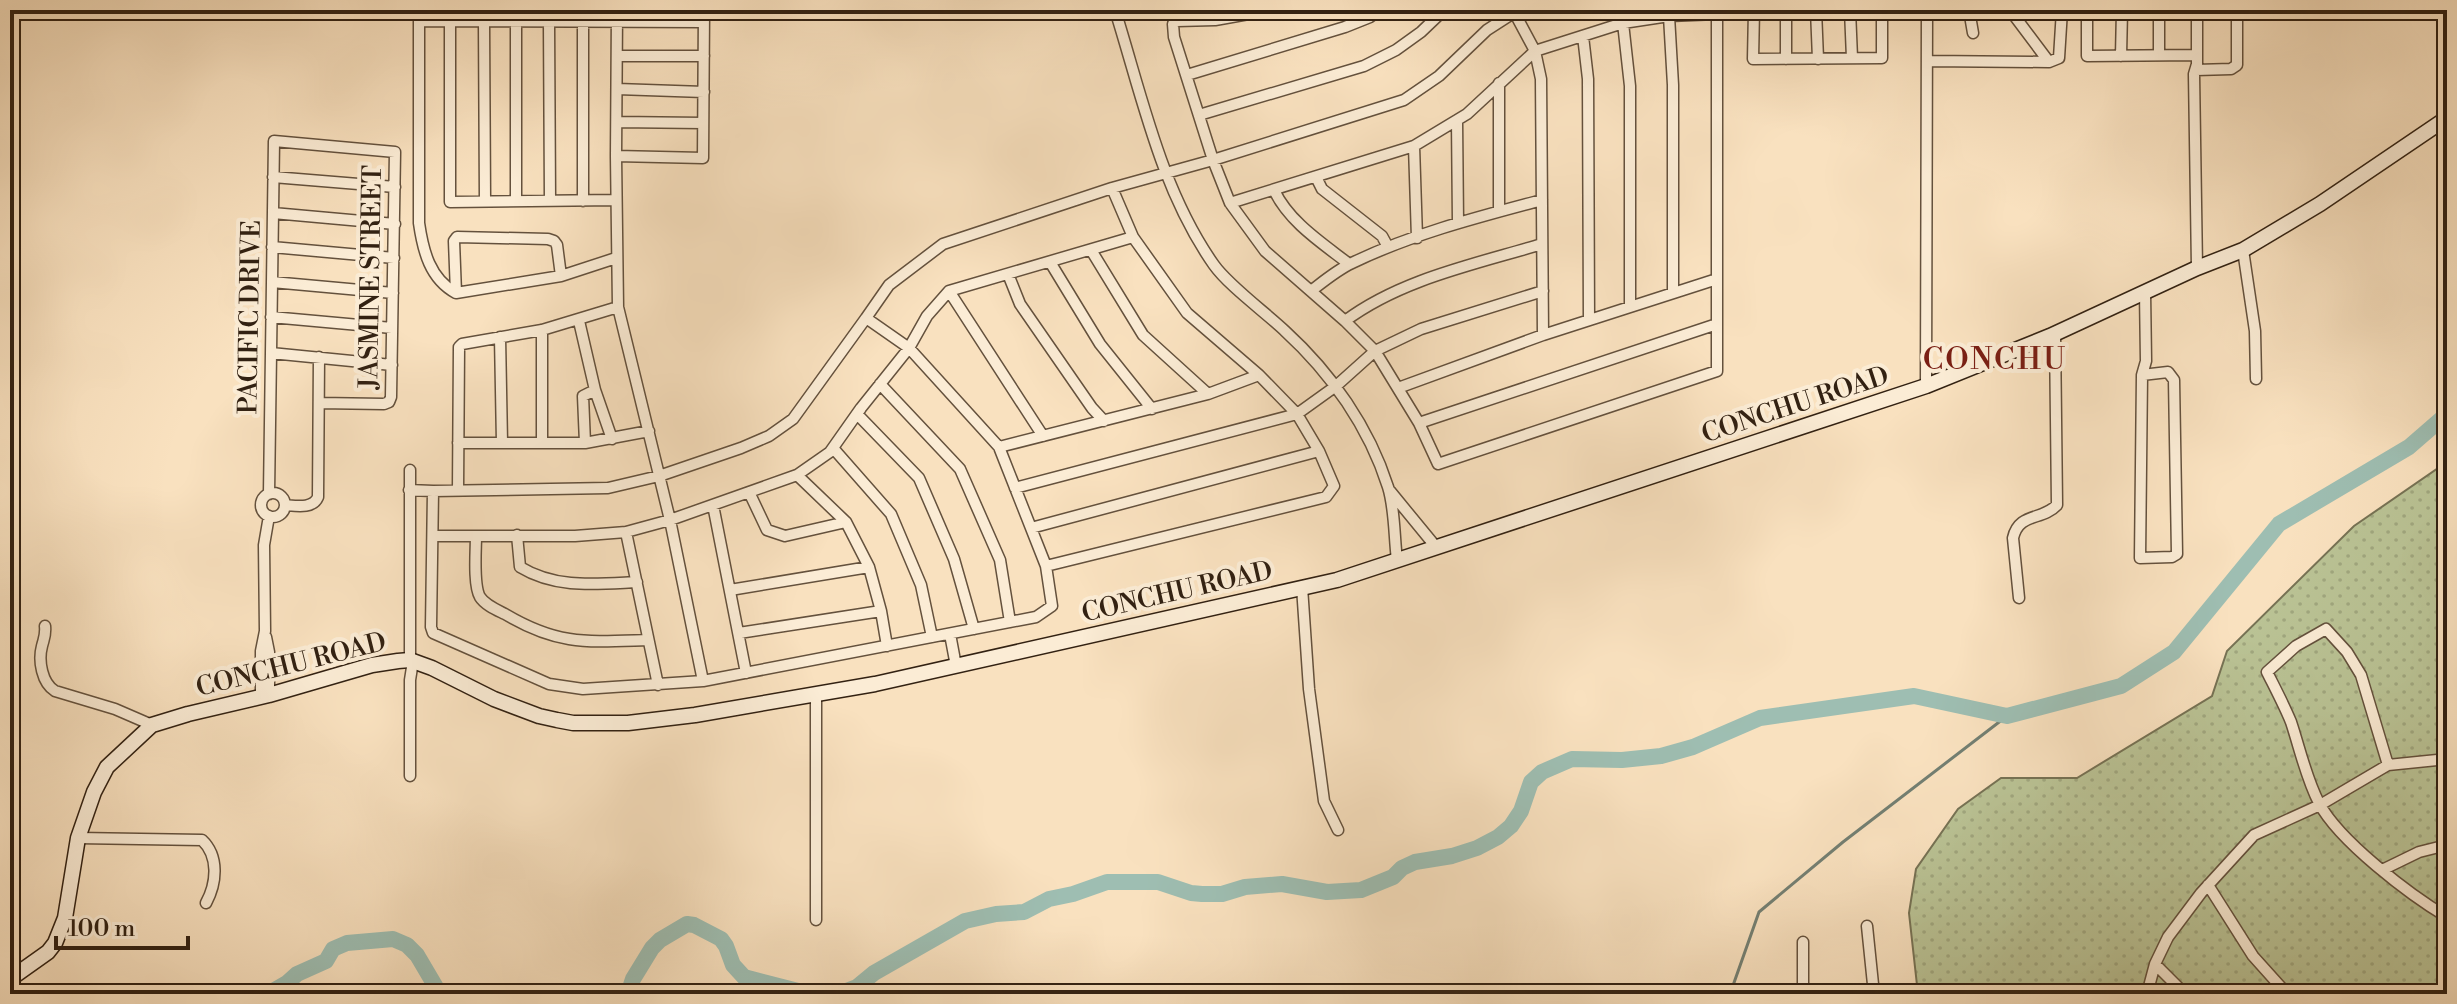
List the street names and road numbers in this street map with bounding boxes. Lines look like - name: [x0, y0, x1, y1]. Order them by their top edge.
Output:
- street label: JASMINE STREET: [353, 165, 389, 390]
- street label: PACIFIC DRIVE: [232, 220, 268, 414]
- street label: CONCHU ROAD: [1698, 360, 1893, 450]
- street label: CONCHU ROAD: [1079, 554, 1276, 629]
- street label: CONCHU ROAD: [193, 626, 390, 704]

